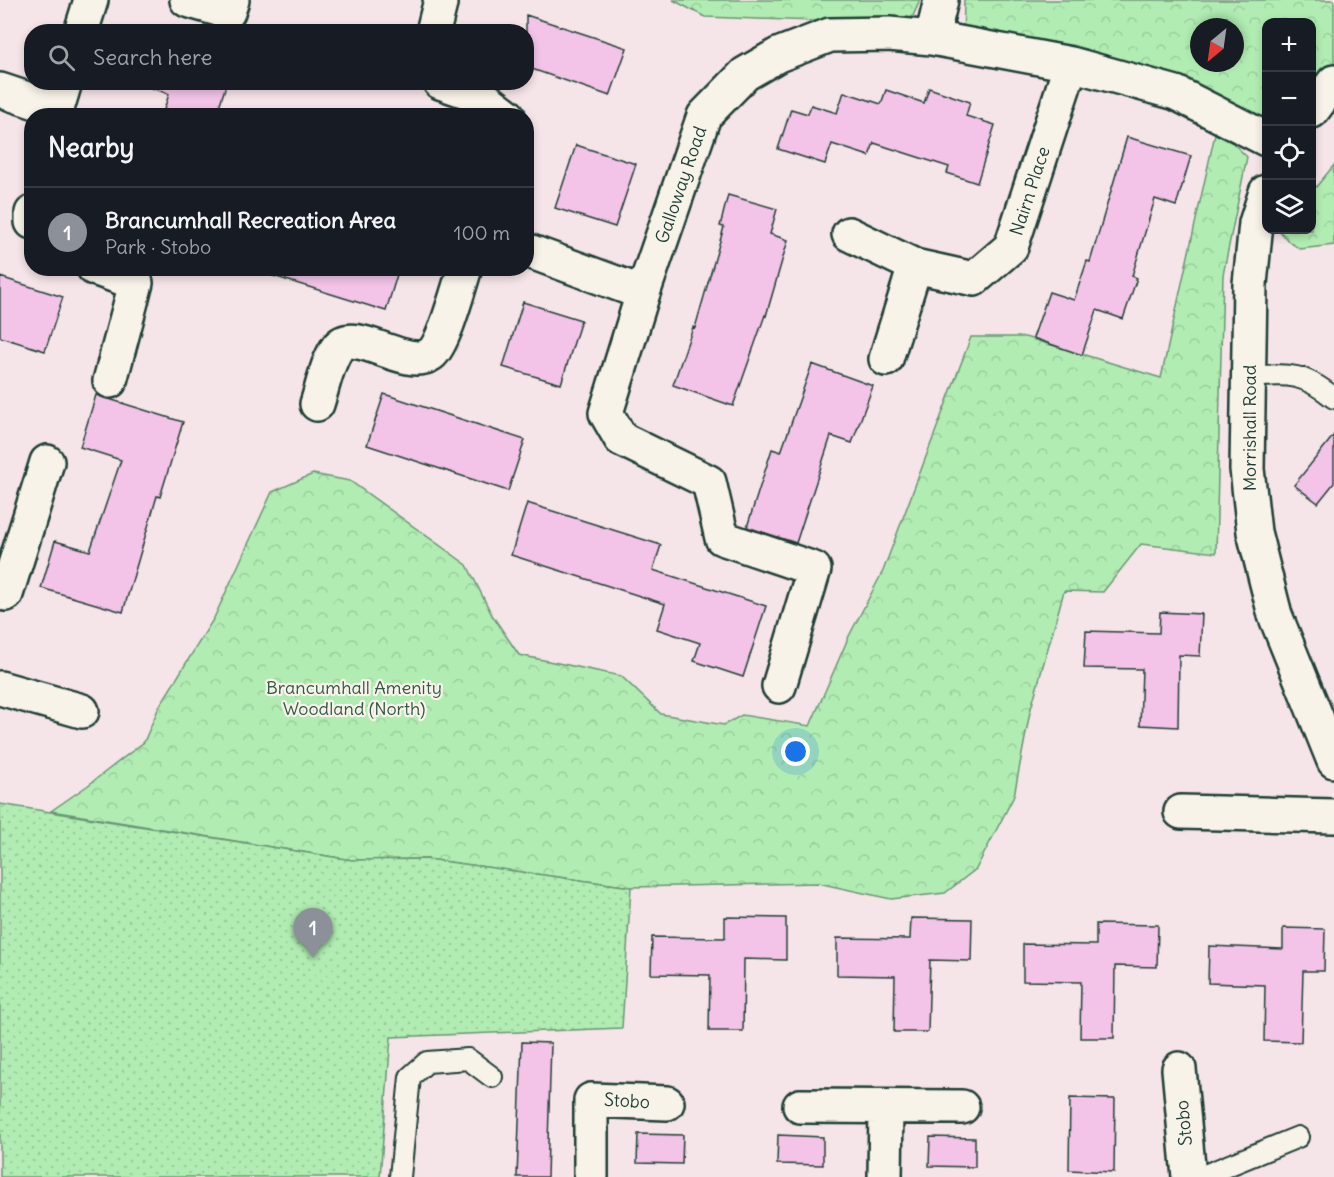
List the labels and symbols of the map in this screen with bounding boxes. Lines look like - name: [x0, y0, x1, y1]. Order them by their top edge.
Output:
- north arrow: [1190, 18, 1244, 72]
- street label: Galloway Road: [650, 123, 711, 247]
- street label: Nairn Place: [1004, 143, 1055, 238]
- street label: Morrishall Road: [1238, 364, 1261, 491]
- park label: Brancumhall Amenity Woodland (North): [266, 676, 442, 720]
- your location: [781, 737, 810, 766]
- pin: 1: [294, 908, 332, 958]
- street label: Stobo: [603, 1088, 651, 1113]
- street label: Stobo: [1170, 1099, 1197, 1147]

